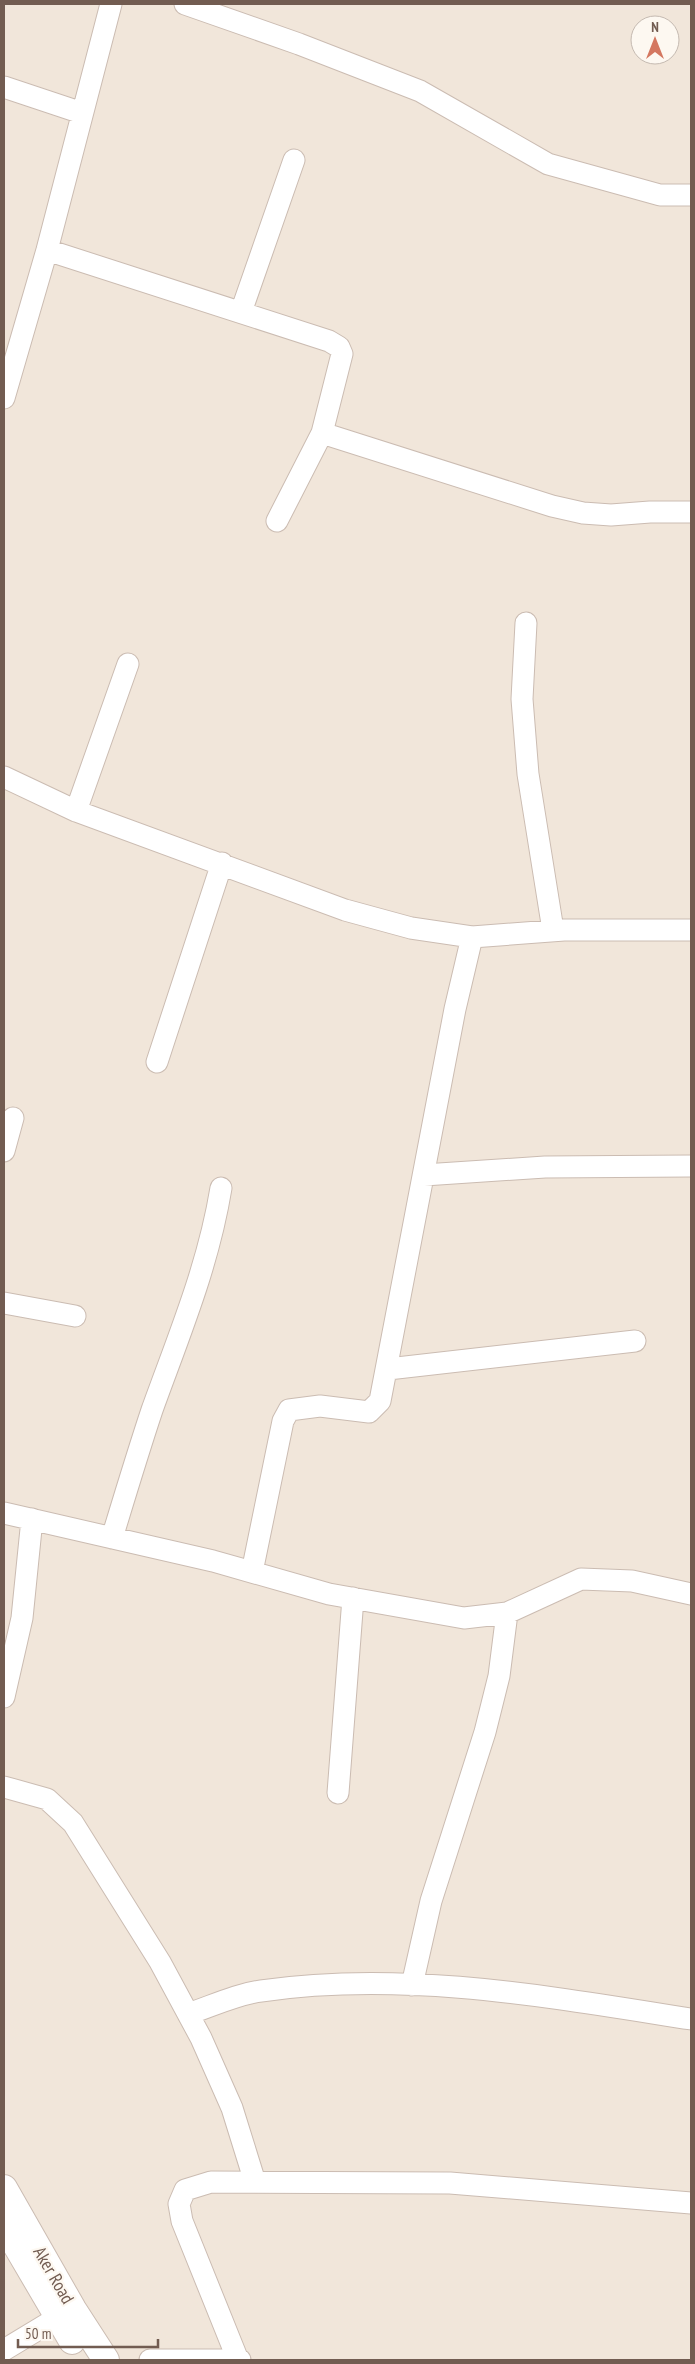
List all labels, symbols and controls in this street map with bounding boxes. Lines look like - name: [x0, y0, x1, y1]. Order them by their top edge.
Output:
- north arrow: [630, 15, 680, 65]
- text: N: [651, 18, 659, 36]
- street label: Aker Road: [28, 2242, 80, 2308]
- scale bar: [18, 2316, 158, 2348]
- text: 50 m: [25, 2324, 51, 2343]

